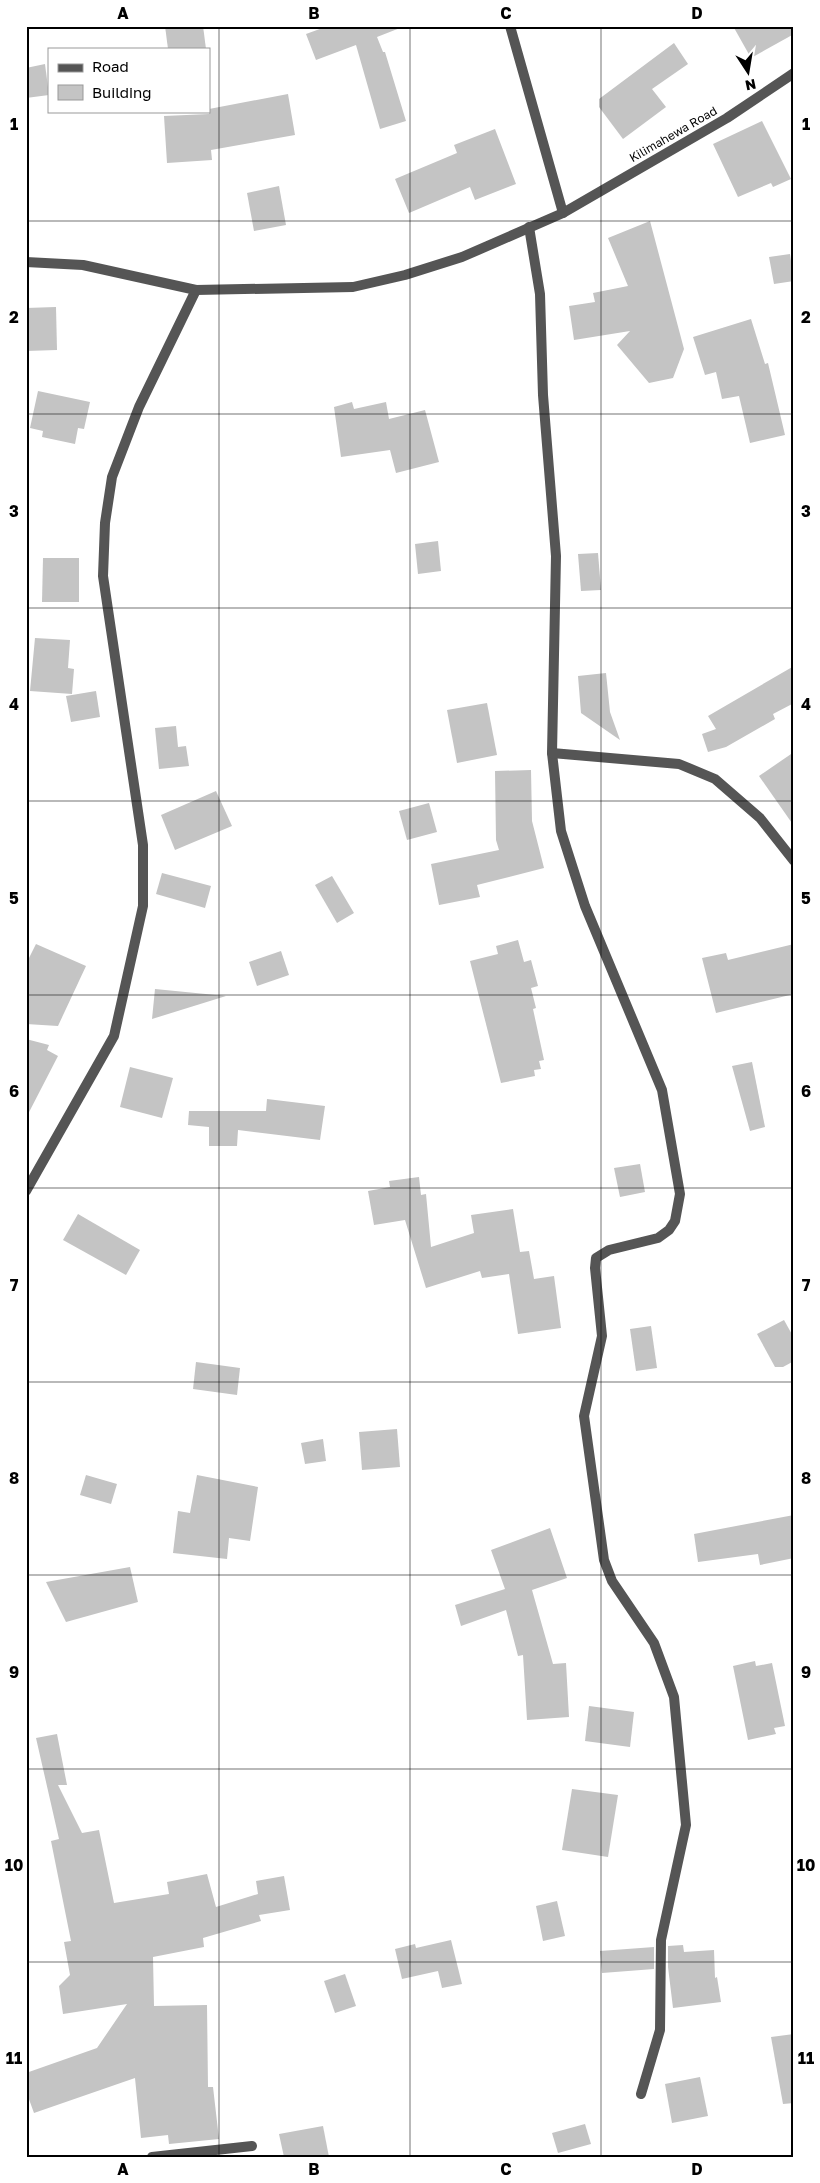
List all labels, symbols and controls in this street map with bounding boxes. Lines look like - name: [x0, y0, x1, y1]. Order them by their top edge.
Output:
- text: A: [117, 3, 129, 23]
- text: B: [308, 3, 320, 23]
- text: C: [500, 3, 512, 23]
- text: D: [691, 3, 703, 23]
- legend: [48, 48, 210, 112]
- north arrow: [722, 48, 772, 98]
- text: Road: [92, 57, 129, 75]
- text: N: [744, 76, 758, 95]
- text: Building: [92, 83, 152, 101]
- street label: Kilimahewa Road: [626, 103, 720, 165]
- text: 1: [10, 114, 18, 134]
- text: 1: [802, 114, 810, 134]
- text: 2: [9, 307, 19, 327]
- text: 2: [801, 307, 811, 327]
- text: 3: [9, 501, 19, 521]
- text: 3: [801, 501, 811, 521]
- text: 4: [9, 694, 19, 714]
- text: 4: [801, 694, 811, 714]
- text: 5: [9, 888, 19, 908]
- text: 5: [801, 888, 811, 908]
- text: 6: [9, 1081, 19, 1101]
- text: 6: [801, 1081, 811, 1101]
- text: 7: [10, 1275, 19, 1295]
- text: 7: [802, 1275, 811, 1295]
- text: 8: [9, 1468, 19, 1488]
- text: 8: [801, 1468, 811, 1488]
- text: 9: [9, 1662, 19, 1682]
- text: 9: [801, 1662, 811, 1682]
- text: 10: [5, 1855, 23, 1875]
- text: 10: [797, 1855, 815, 1875]
- text: 11: [6, 2048, 22, 2068]
- text: 11: [798, 2048, 814, 2068]
- text: A: [117, 2159, 129, 2179]
- text: B: [308, 2159, 320, 2179]
- text: C: [500, 2159, 512, 2179]
- text: D: [691, 2159, 703, 2179]

